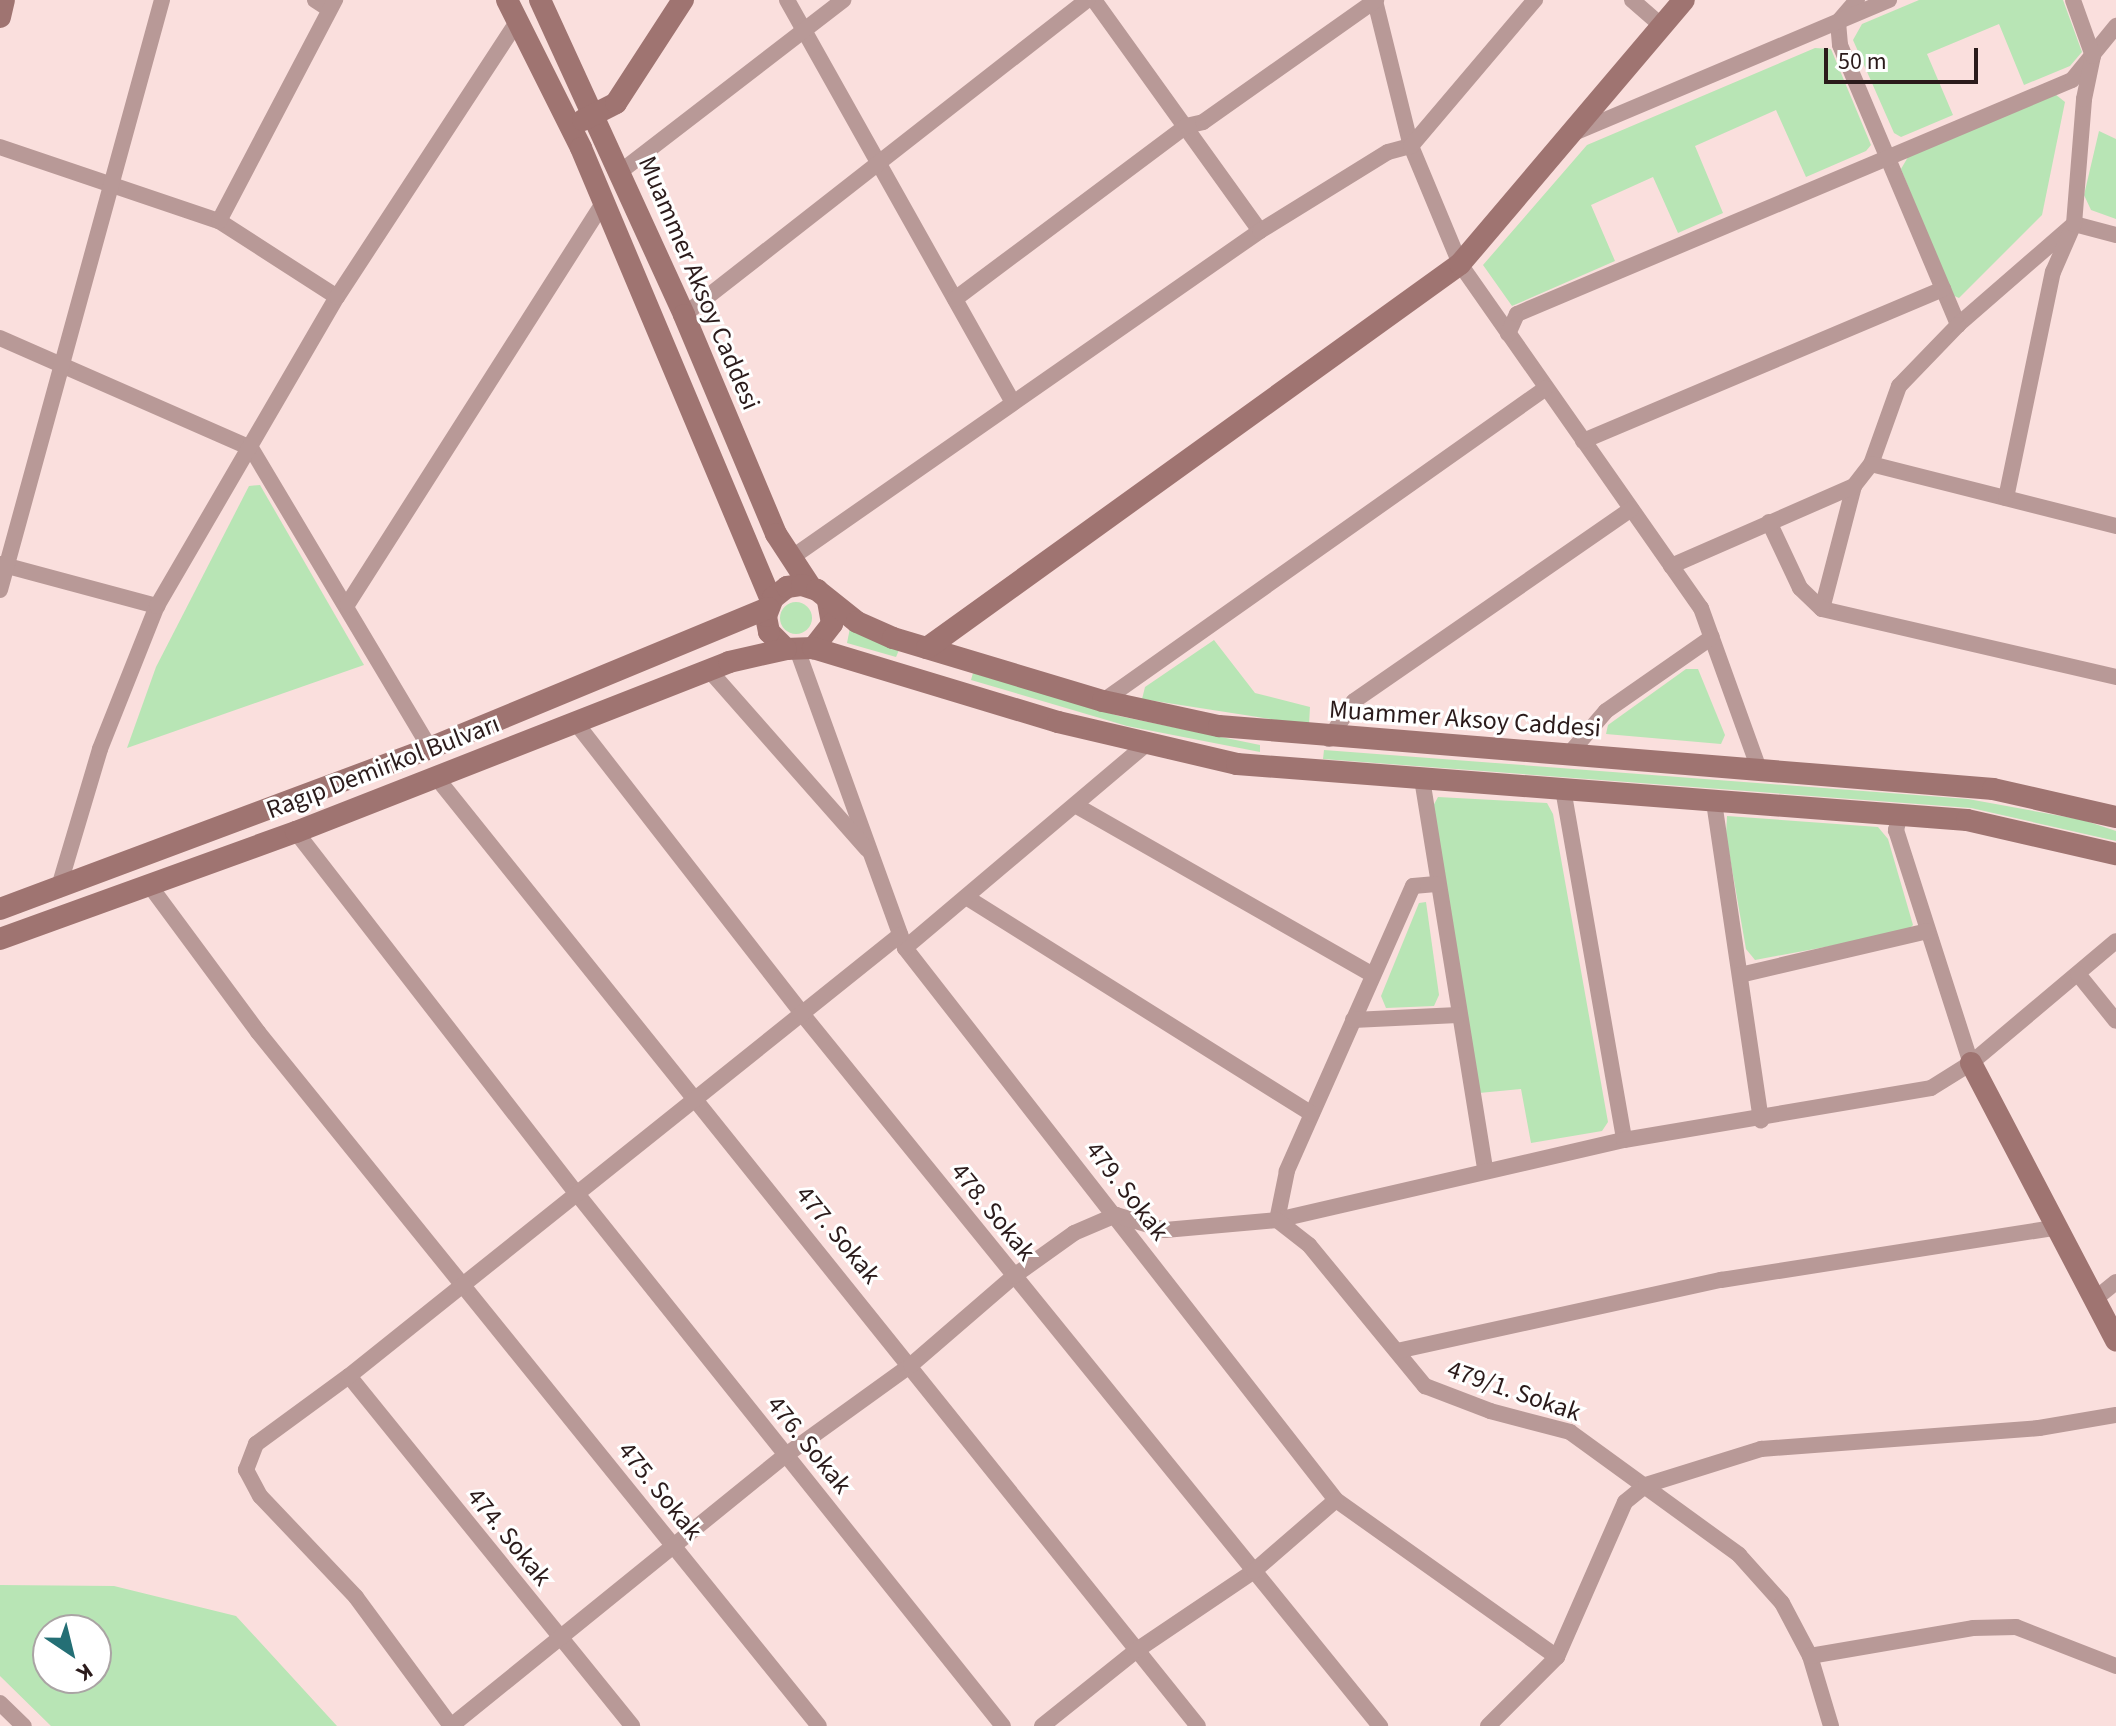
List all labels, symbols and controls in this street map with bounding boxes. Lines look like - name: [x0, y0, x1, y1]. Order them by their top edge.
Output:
- scale bar: [1828, 32, 1982, 82]
- text: 50 m: [1838, 44, 1887, 79]
- street label: Muammer Aksoy Caddesi: [631, 151, 767, 415]
- street label: Muammer Aksoy Caddesi: [1328, 694, 1602, 744]
- street label: Ragıp Demirkol Bulvarı: [262, 708, 504, 826]
- street label: 479. Sokak: [1079, 1135, 1175, 1247]
- street label: 478. Sokak: [944, 1157, 1042, 1267]
- street label: 477. Sokak: [789, 1180, 887, 1290]
- street label: 479/1. Sokak: [1443, 1354, 1585, 1428]
- street label: 476. Sokak: [760, 1390, 858, 1500]
- street label: 475. Sokak: [611, 1436, 709, 1546]
- street label: 474. Sokak: [460, 1482, 558, 1592]
- north arrow: [32, 1614, 112, 1694]
- text: K: [70, 1655, 99, 1689]

